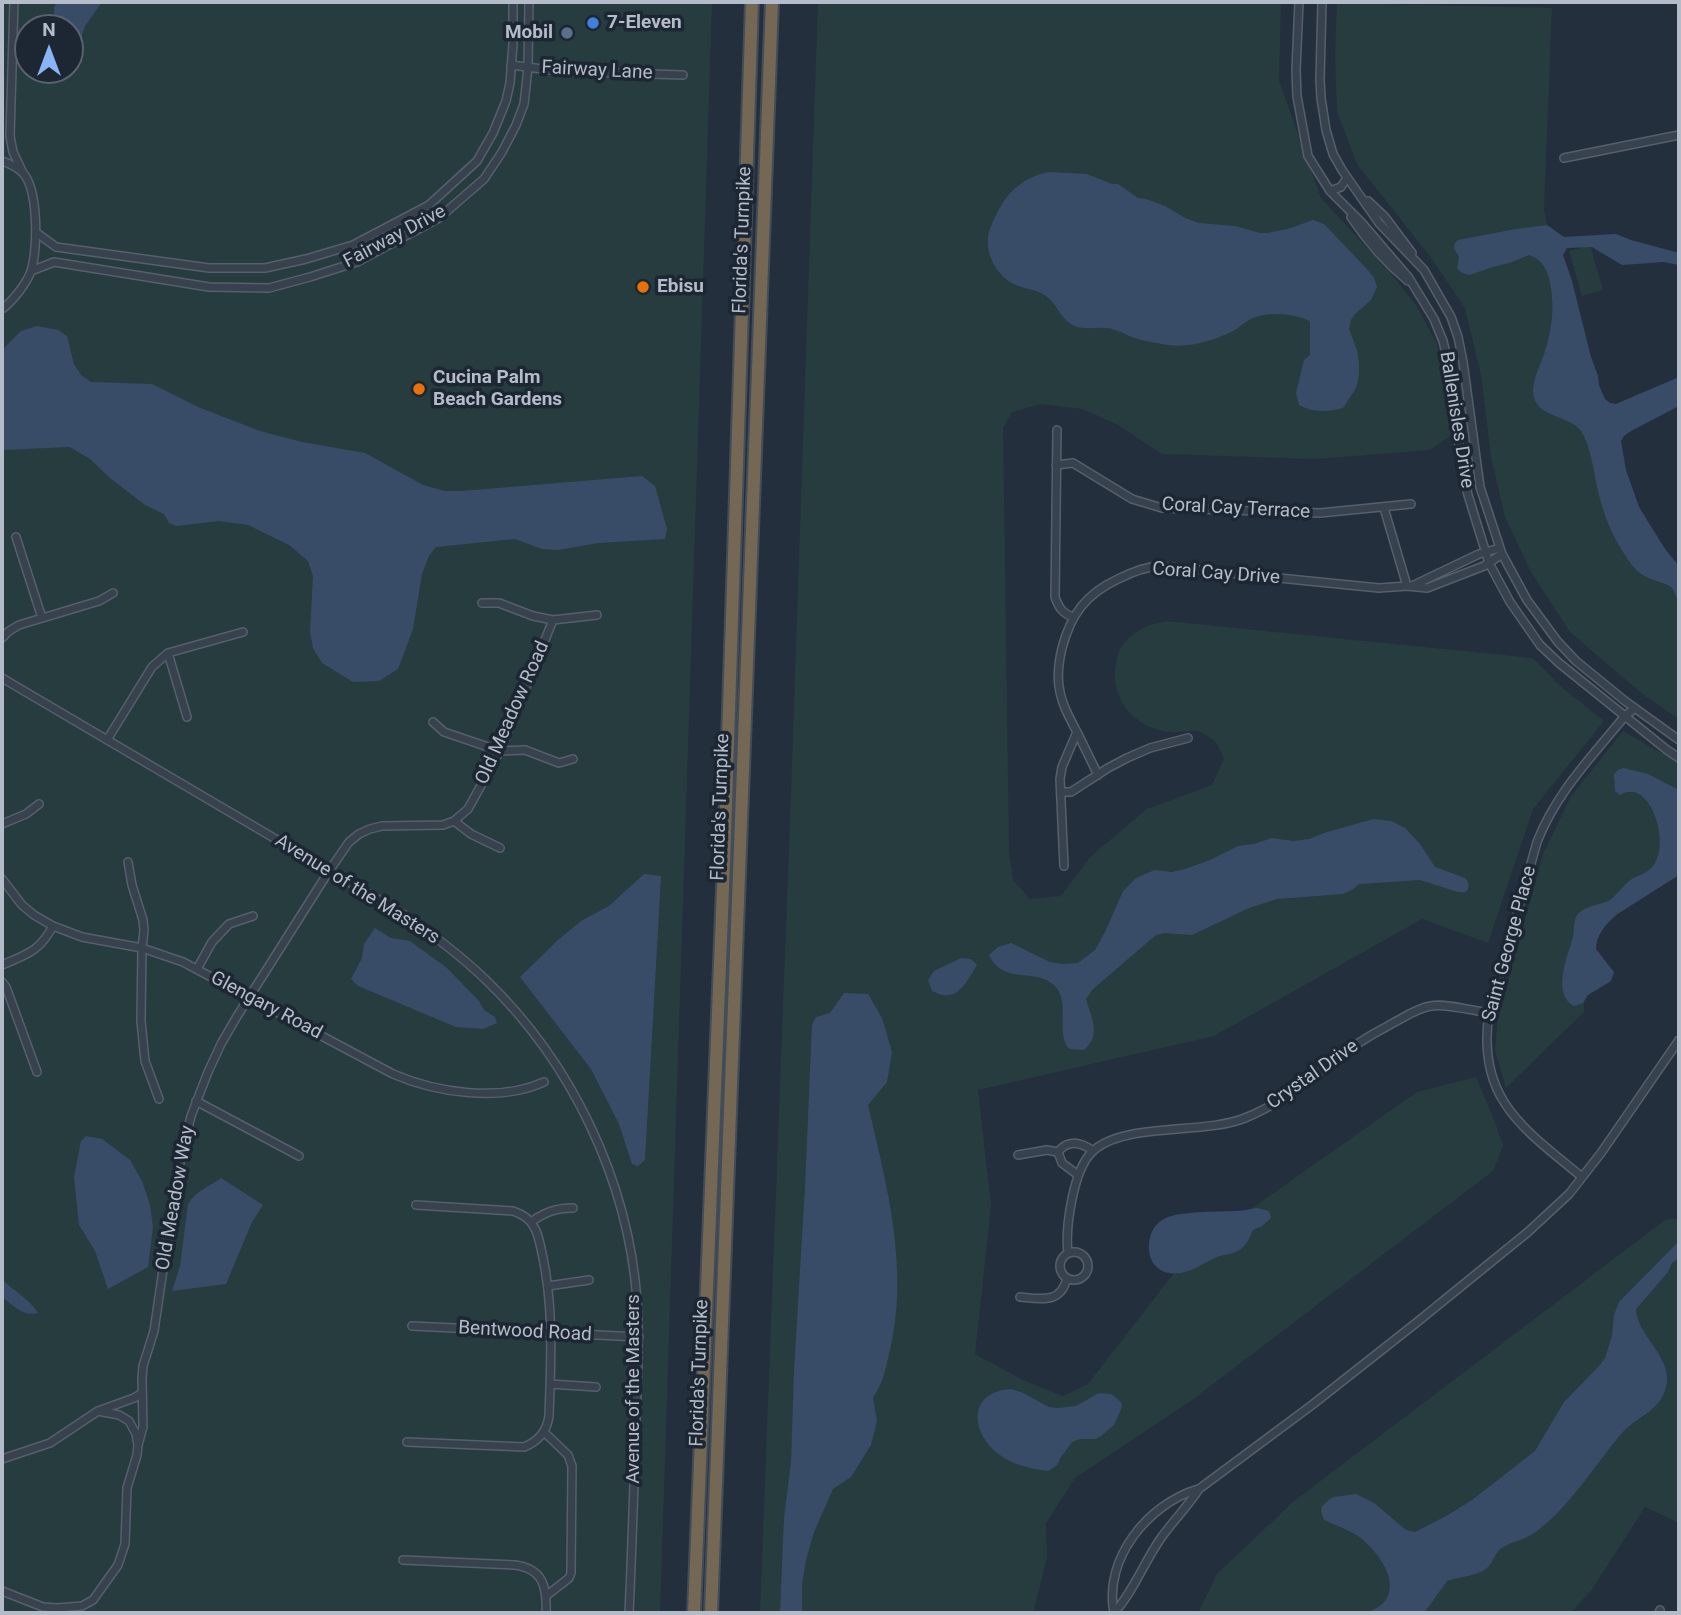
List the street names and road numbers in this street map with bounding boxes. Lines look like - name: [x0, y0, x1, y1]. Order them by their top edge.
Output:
- street label: Fairway Lane: [541, 57, 653, 85]
- street label: Florida's Turnpike: [729, 166, 757, 314]
- street label: Fairway Drive: [340, 201, 450, 273]
- street label: Ballenisles Drive: [1434, 350, 1478, 490]
- street label: Coral Cay Terrace: [1161, 494, 1311, 524]
- street label: Coral Cay Drive: [1151, 558, 1281, 590]
- street label: Old Meadow Road: [471, 638, 555, 788]
- street label: Florida's Turnpike: [707, 733, 735, 881]
- street label: Avenue of the Masters: [271, 830, 443, 950]
- street label: Saint George Place: [1478, 864, 1542, 1024]
- street label: Glengary Road: [206, 967, 326, 1045]
- street label: Crystal Drive: [1263, 1035, 1363, 1115]
- street label: Old Meadow Way: [152, 1124, 200, 1272]
- street label: Avenue of the Masters: [623, 1294, 645, 1484]
- street label: Florida's Turnpike: [686, 1299, 714, 1447]
- street label: Bentwood Road: [458, 1317, 592, 1347]

